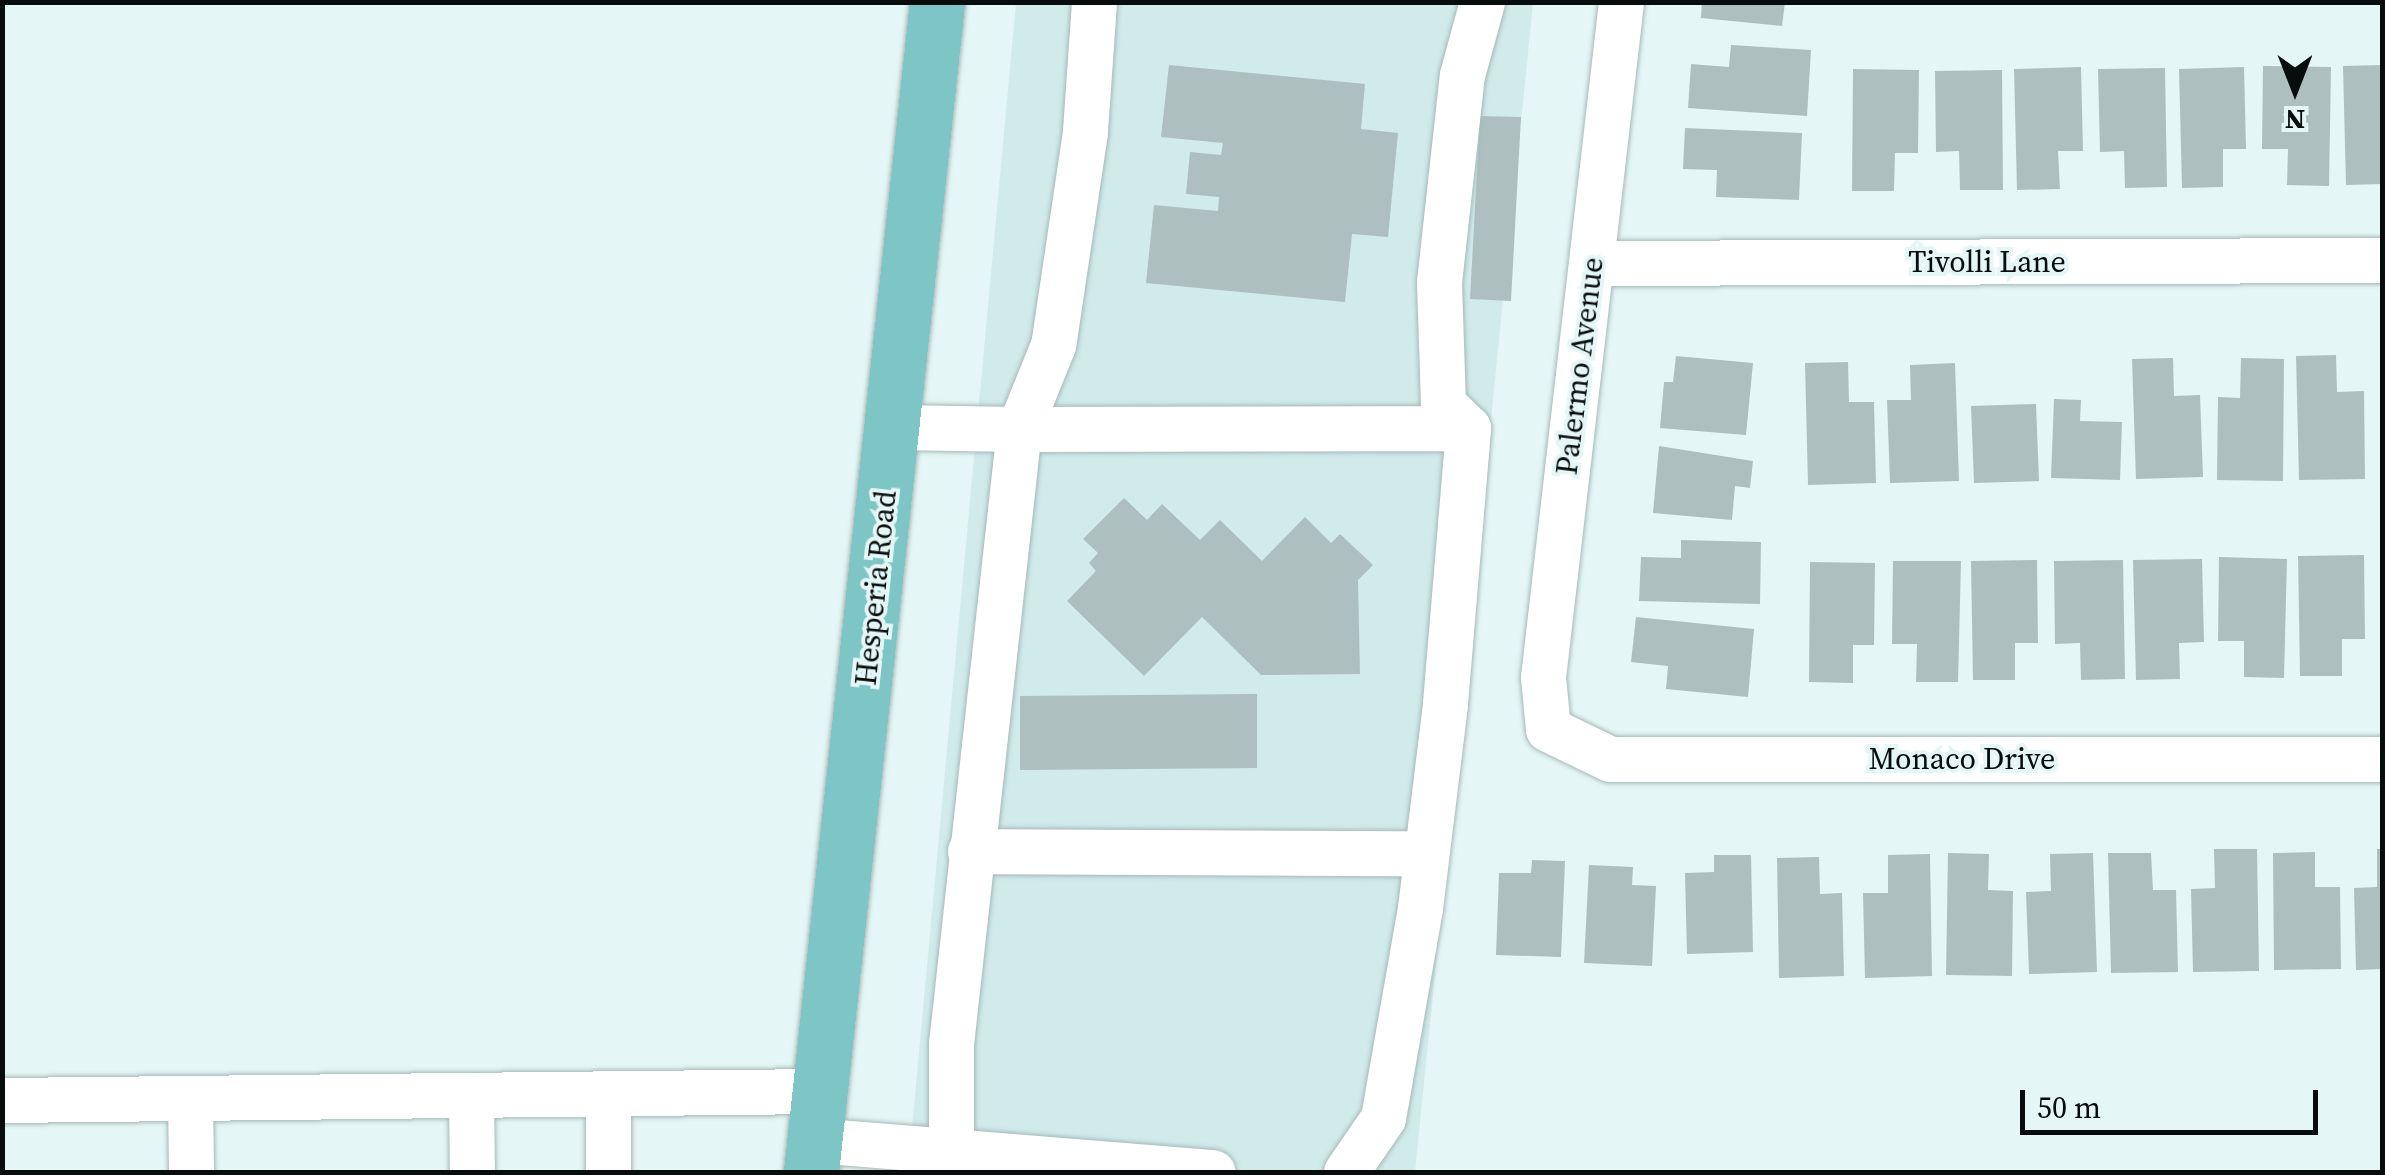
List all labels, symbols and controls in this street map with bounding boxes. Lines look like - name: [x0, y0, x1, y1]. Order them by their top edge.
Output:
- north arrow: [2245, 40, 2345, 140]
- text: N: [2285, 101, 2305, 139]
- street label: Tivolli Lane: [1908, 244, 2066, 280]
- street label: Palermo Avenue: [1549, 255, 1611, 477]
- street label: Hesperia Road: [848, 489, 904, 687]
- street label: Monaco Drive: [1869, 741, 2055, 777]
- scale bar: [2025, 1070, 2322, 1132]
- text: 50 m: [2037, 1087, 2101, 1128]

